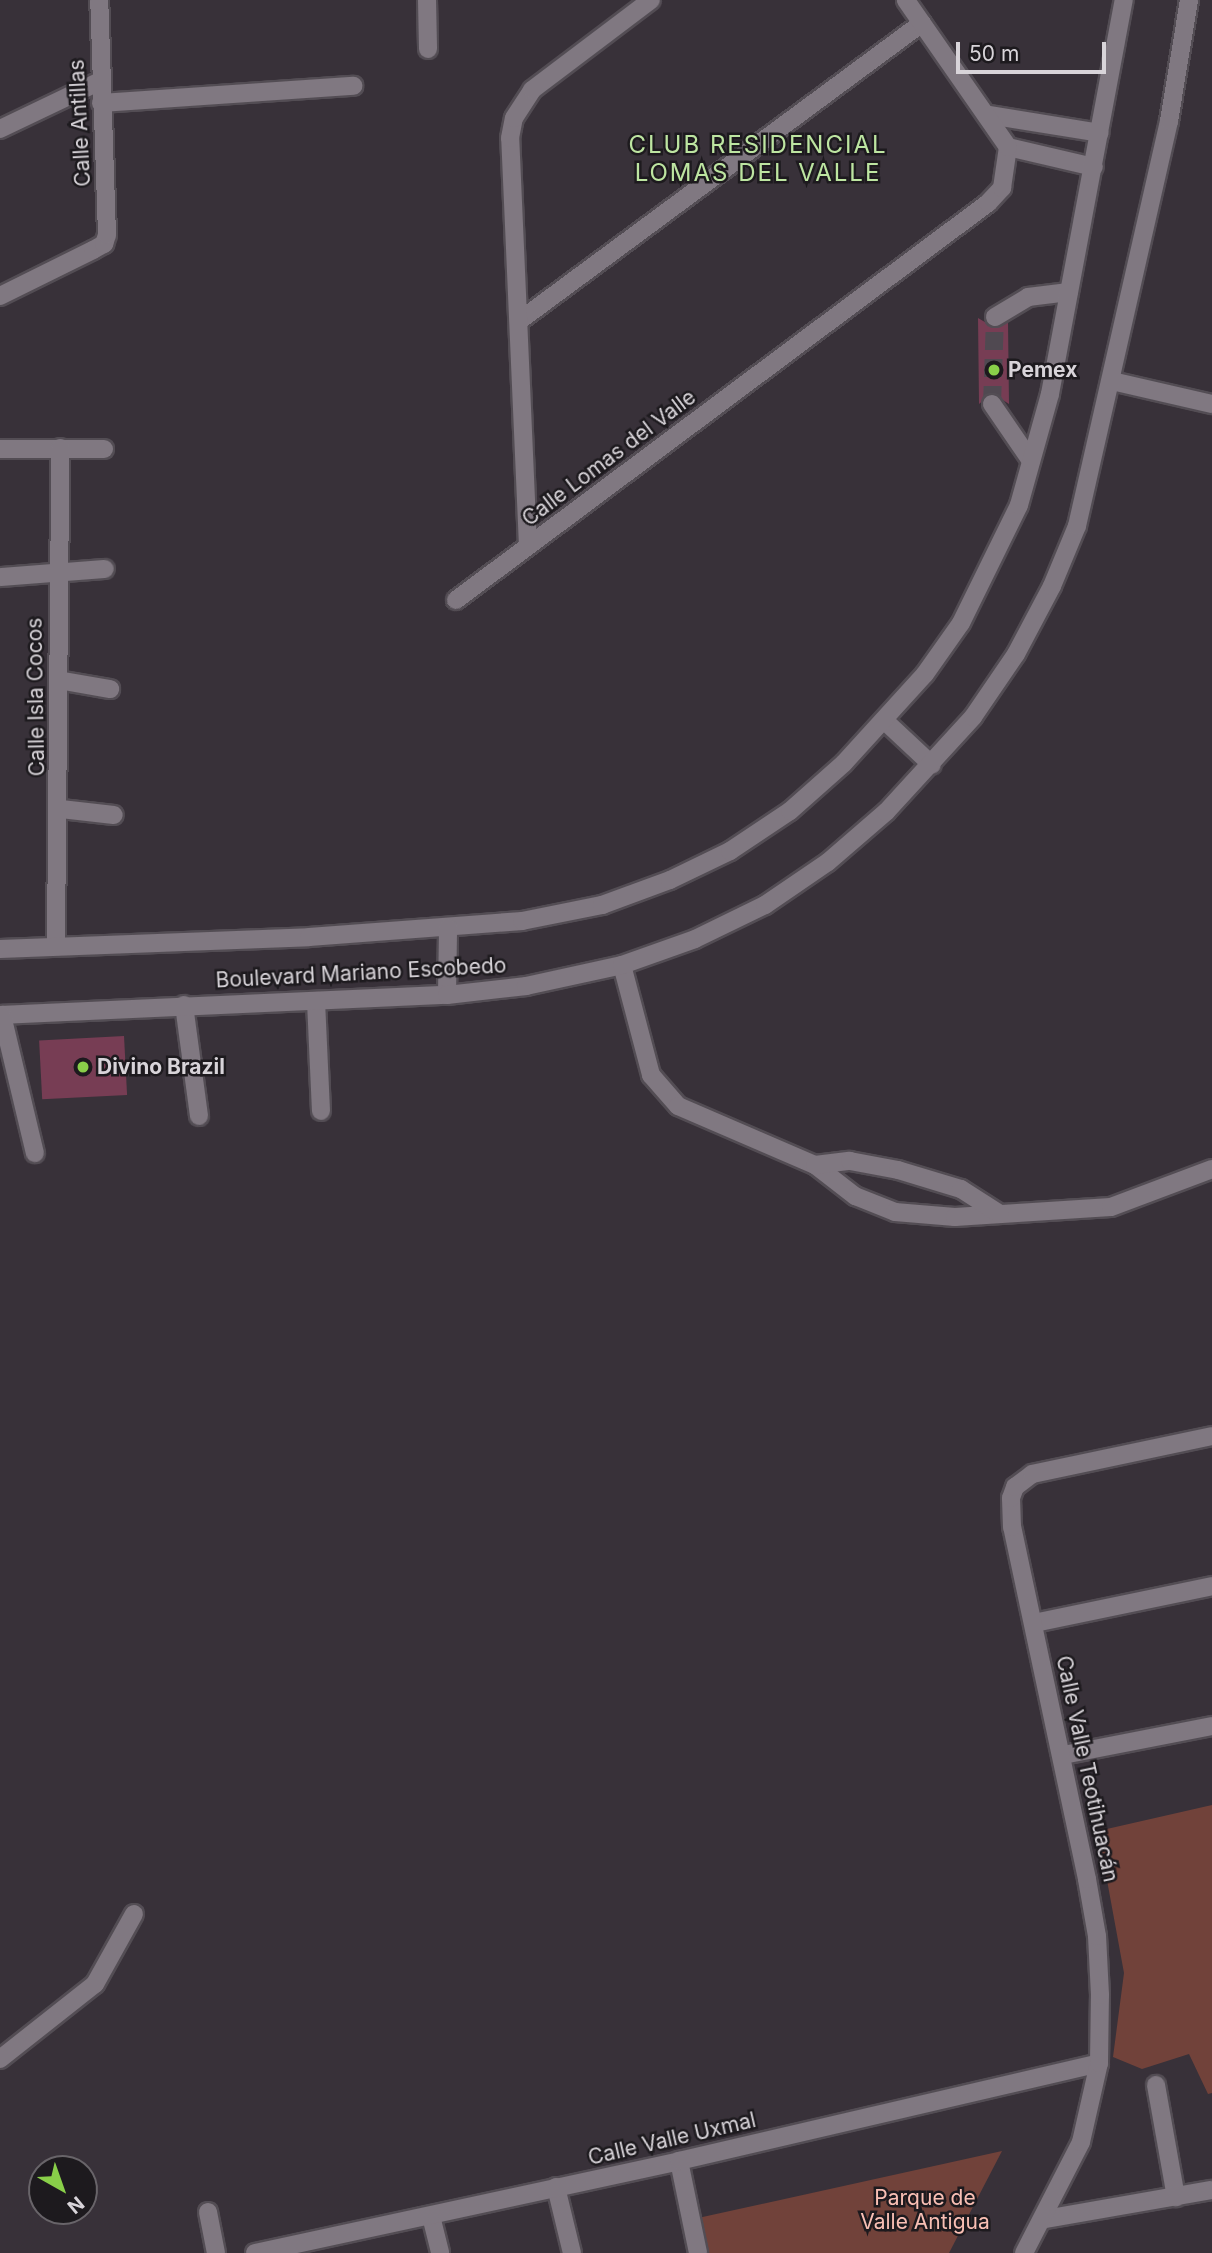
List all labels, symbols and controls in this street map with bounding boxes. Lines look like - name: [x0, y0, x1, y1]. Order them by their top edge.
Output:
- scale bar: [960, 28, 1110, 72]
- text: 50 m: [969, 41, 1019, 66]
- street label: Calle Antillas: [64, 59, 96, 187]
- district label: CLUB RESIDENCIAL LOMAS DEL VALLE: [630, 131, 886, 187]
- place label: Pemex: [1008, 357, 1077, 383]
- marker: Pemex: [986, 362, 1002, 378]
- street label: Calle Lomas del Valle: [517, 384, 701, 532]
- street label: Calle Isla Cocos: [22, 618, 50, 776]
- street label: Boulevard Mariano Escobedo: [215, 953, 507, 993]
- place label: Divino Brazil: [97, 1054, 225, 1080]
- marker: Divino Brazil: [75, 1059, 91, 1075]
- street label: Calle Valle Teotihuacán: [1051, 1654, 1123, 1884]
- street label: Calle Valle Uxmal: [586, 2107, 758, 2171]
- north arrow: [28, 2155, 98, 2225]
- park label: Parque de Valle Antigua: [860, 2185, 990, 2235]
- text: N: [63, 2191, 88, 2218]

